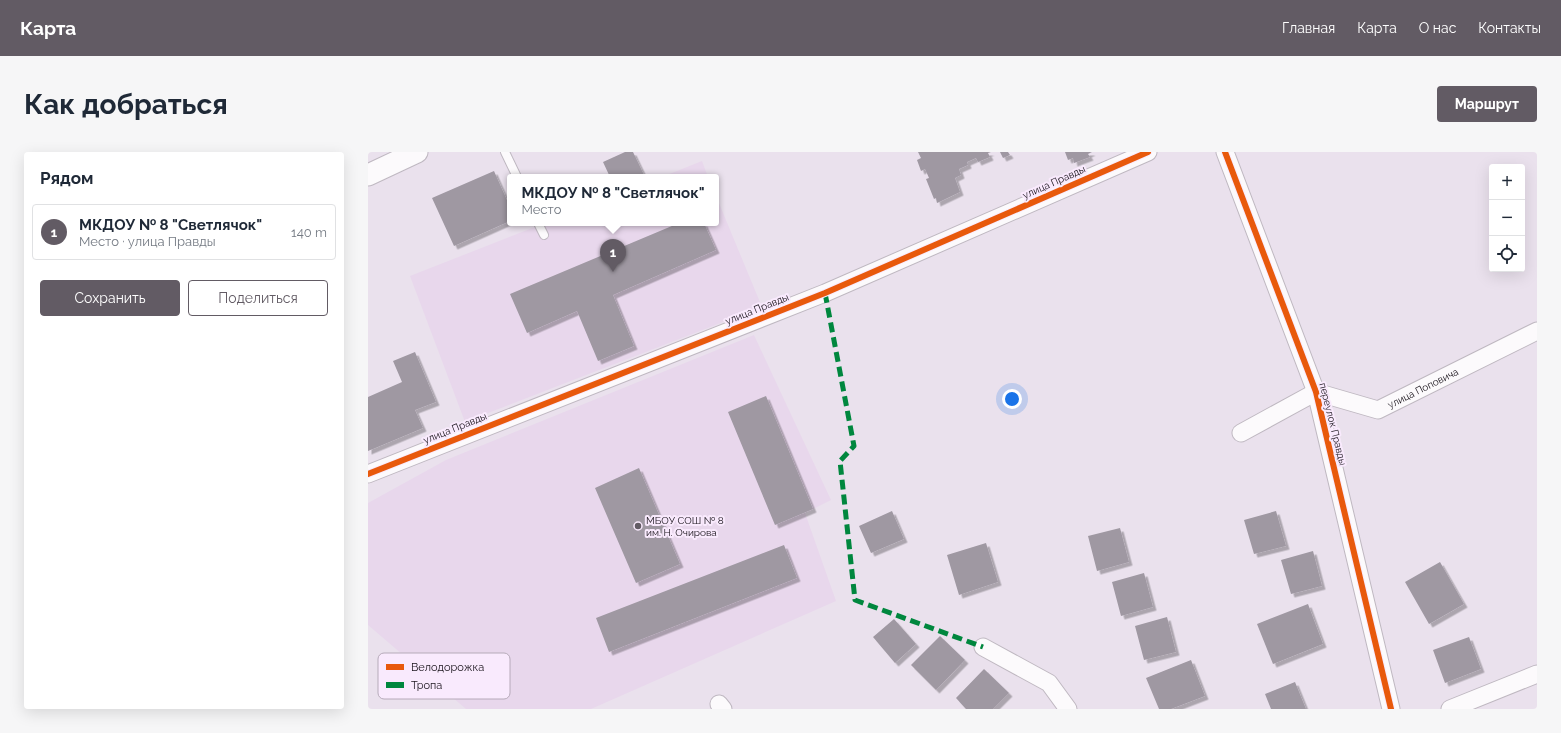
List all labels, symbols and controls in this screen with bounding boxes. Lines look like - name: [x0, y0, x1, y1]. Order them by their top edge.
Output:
- text: Карта: [20, 17, 76, 39]
- text: Главная: [1282, 20, 1335, 36]
- text: Карта: [1357, 20, 1397, 36]
- text: О нас: [1419, 20, 1456, 36]
- text: Контакты: [1478, 20, 1541, 36]
- button: Маршрут: [1437, 86, 1537, 122]
- text: Как добраться: [24, 88, 228, 121]
- street label: улица Правды: [1021, 163, 1087, 201]
- map controls: [1489, 164, 1525, 272]
- button: +: [1489, 164, 1525, 200]
- text: Рядом: [40, 168, 93, 188]
- popup: [507, 174, 719, 226]
- text: МКДОУ № 8 "Светлячок": [521, 184, 705, 202]
- button: −: [1489, 200, 1525, 236]
- text: Место: [521, 202, 561, 217]
- text: МКДОУ № 8 "Светлячок": [79, 216, 262, 234]
- text: 1: [51, 225, 57, 240]
- text: 140 m: [291, 225, 327, 240]
- text: Место · улица Правды: [79, 234, 216, 249]
- button: locate: [1489, 236, 1525, 272]
- pin: 1: [600, 239, 626, 272]
- button: Сохранить: [40, 280, 180, 316]
- button: Поделиться: [188, 280, 328, 316]
- street label: улица Правды: [724, 291, 791, 327]
- street label: улица Поповича: [1386, 366, 1460, 410]
- street label: переулок Правды: [1317, 381, 1349, 467]
- your location: [1002, 389, 1022, 409]
- street label: улица Правды: [422, 410, 489, 446]
- place label: МБОУ СОШ № 8 им. Н. Очирова: [646, 515, 724, 538]
- marker: МБОУ СОШ № 8 им. Н. Очирова: [633, 521, 643, 531]
- legend: [378, 653, 510, 699]
- text: Велодорожка: [411, 661, 484, 674]
- text: Тропа: [411, 679, 442, 692]

